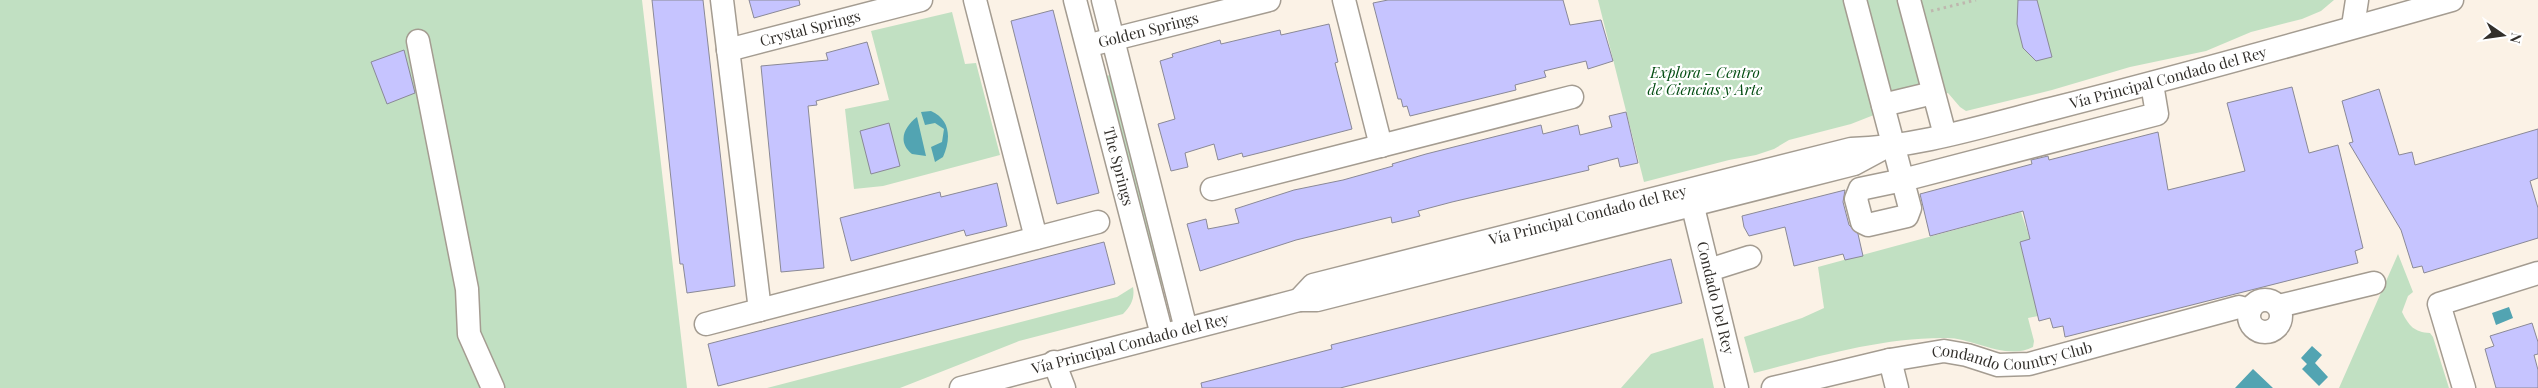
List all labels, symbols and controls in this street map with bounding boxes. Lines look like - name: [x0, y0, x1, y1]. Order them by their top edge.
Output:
- street label: Crystal Springs: [757, 5, 863, 50]
- street label: Golden Springs: [1096, 7, 1201, 52]
- north arrow: [2478, 10, 2528, 60]
- text: N: [2506, 31, 2527, 45]
- street label: Vía Principal Condado del Rey: [2066, 41, 2269, 113]
- park label: Explora - Centro de Ciencias y Arte: [1648, 62, 1763, 99]
- street label: The Springs: [1099, 125, 1139, 208]
- street label: Vía Principal Condado del Rey: [1486, 180, 1689, 249]
- street label: Condado Del Rey: [1693, 239, 1740, 357]
- street label: Vía Principal Condado del Rey: [1028, 308, 1231, 378]
- street label: Condando Country Club: [1930, 336, 2094, 374]

